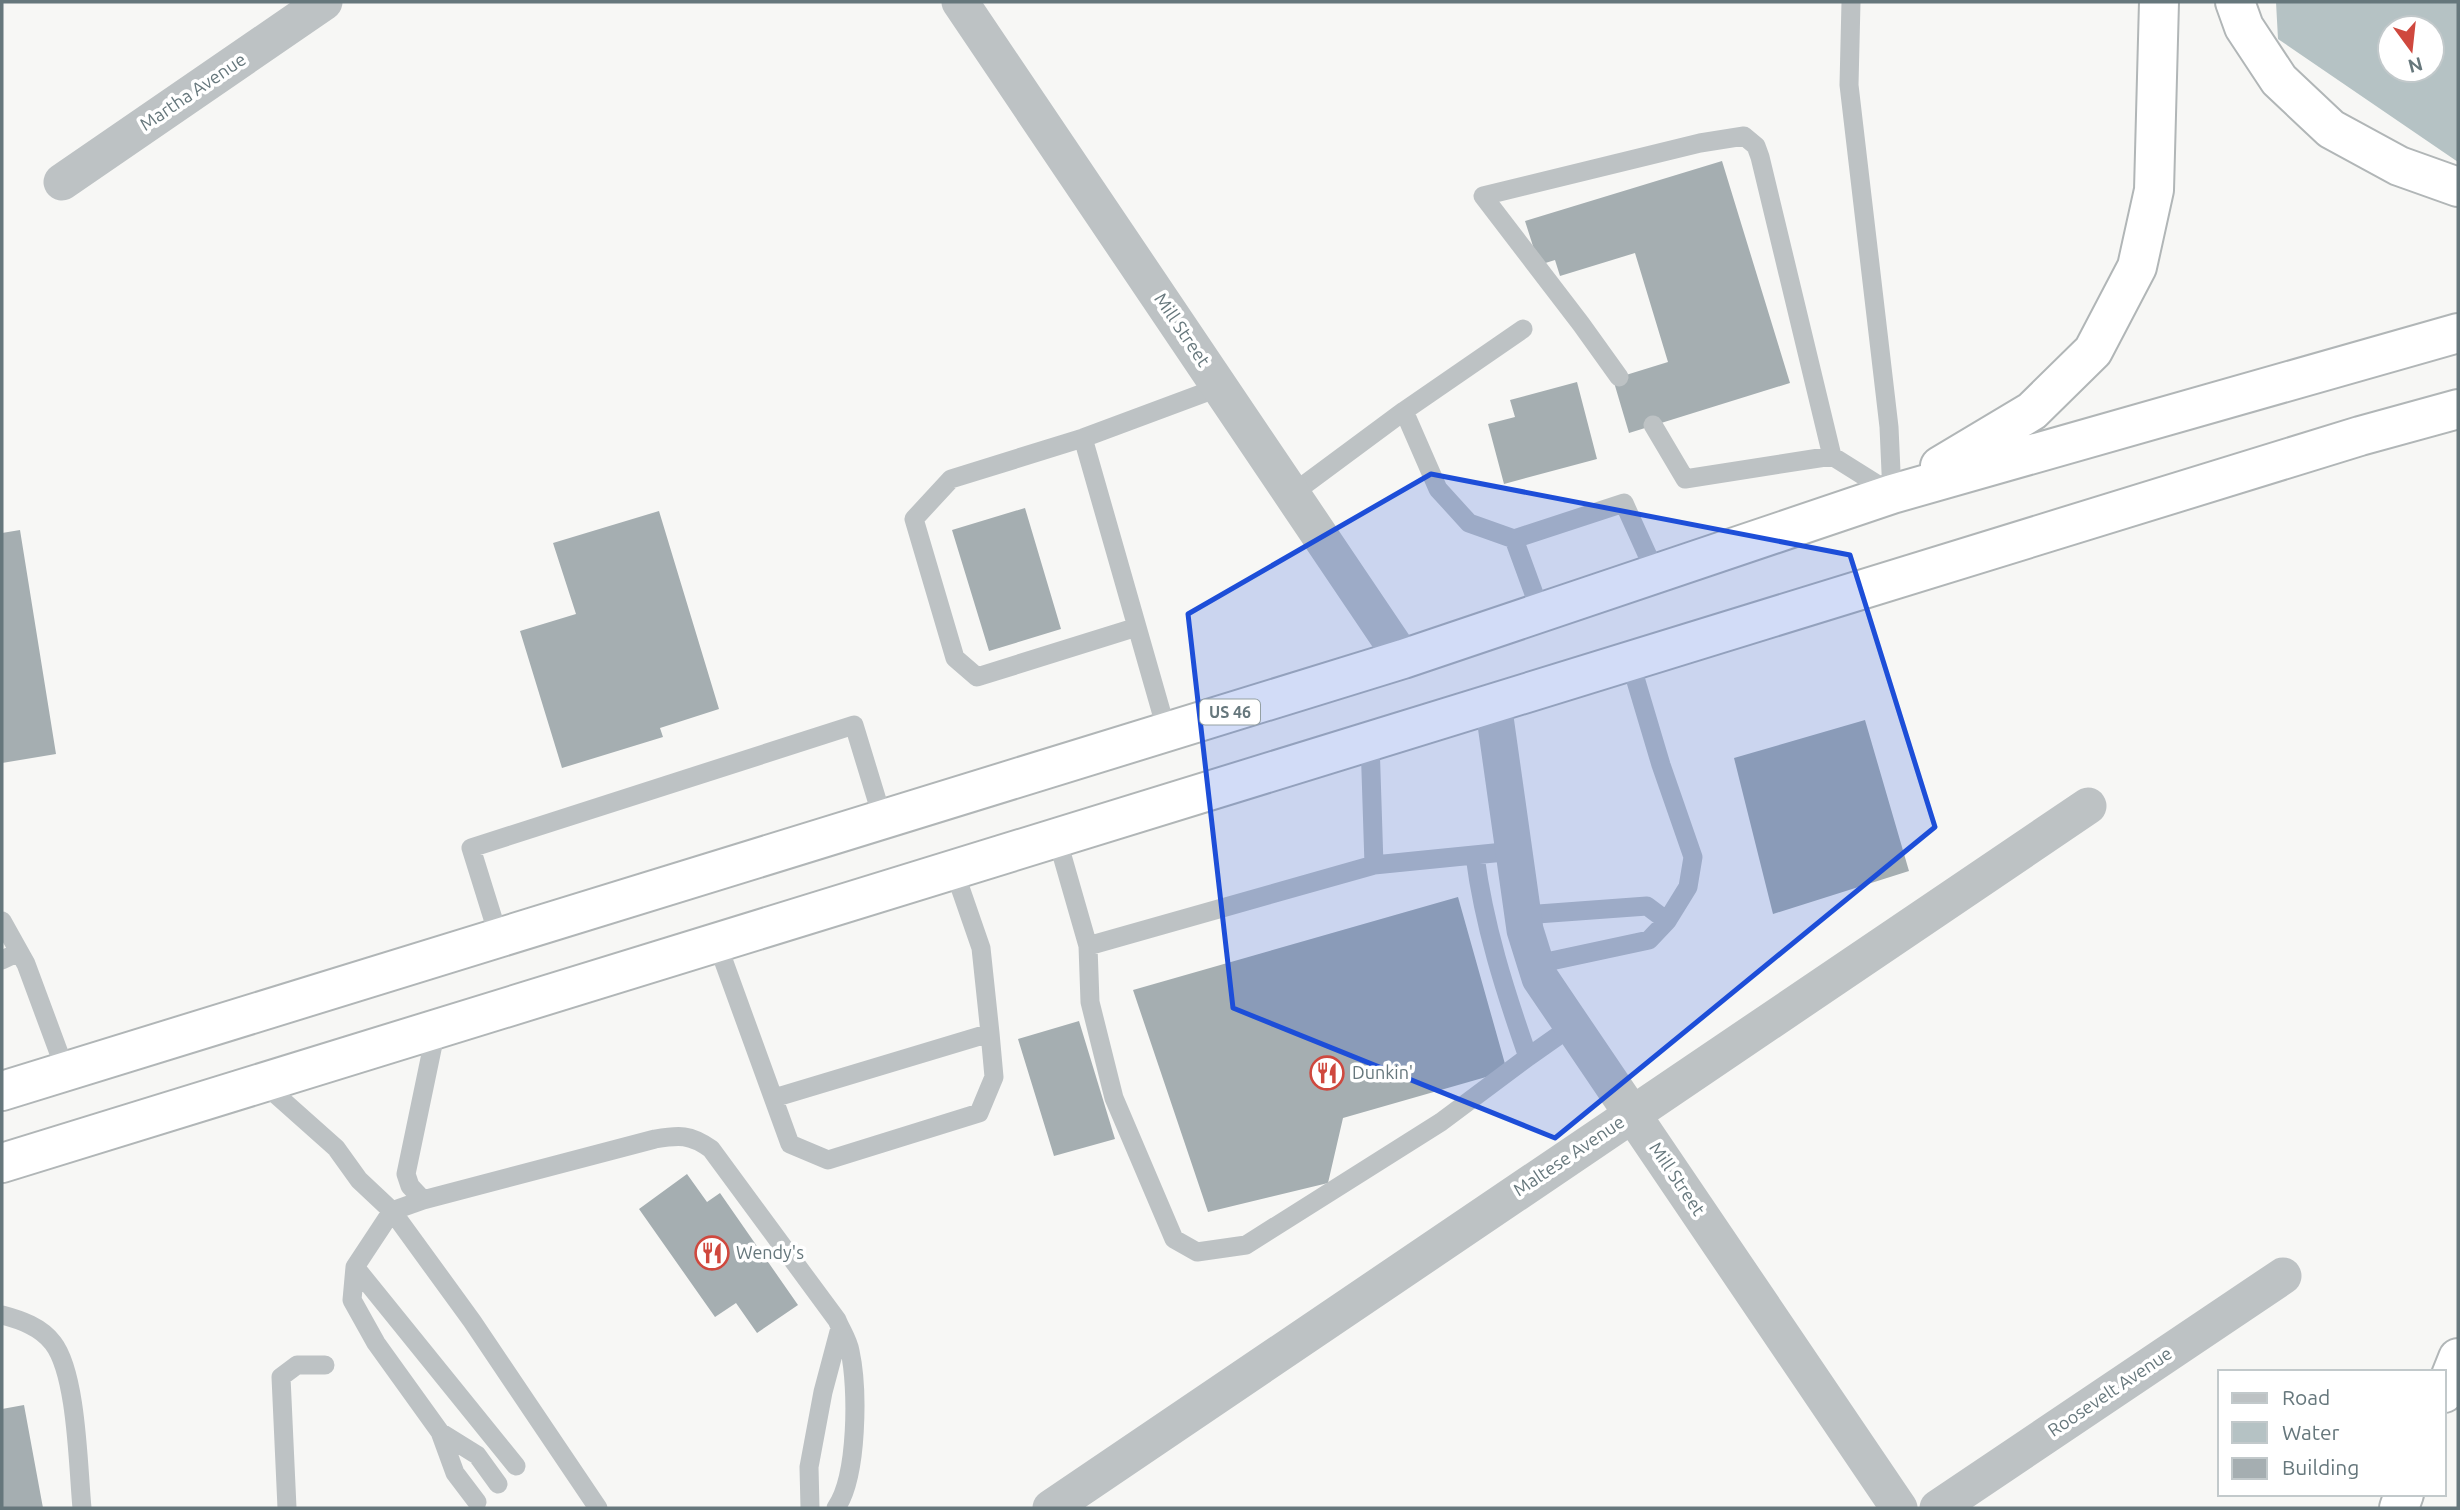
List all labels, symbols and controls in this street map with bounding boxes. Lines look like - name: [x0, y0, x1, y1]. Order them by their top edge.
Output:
- north arrow: [2376, 14, 2446, 84]
- street label: Martha Avenue: [136, 48, 249, 134]
- text: N: [2406, 53, 2425, 78]
- street label: Mill Street: [1151, 289, 1215, 370]
- road number: US 46: [1200, 699, 1260, 724]
- restaurant icon: Dunkin': [1308, 1054, 1346, 1092]
- place label: Dunkin': [1352, 1062, 1413, 1082]
- street label: Maltese Avenue: [1509, 1111, 1628, 1200]
- street label: Mill Street: [1646, 1138, 1710, 1219]
- restaurant icon: Wendy's: [693, 1234, 731, 1272]
- place label: Wendy's: [736, 1242, 804, 1262]
- street label: Roosevelt Avenue: [2044, 1342, 2175, 1440]
- legend: [2218, 1370, 2446, 1496]
- text: Road: [2282, 1385, 2330, 1409]
- text: Water: [2282, 1420, 2340, 1444]
- text: Building: [2282, 1455, 2359, 1479]

